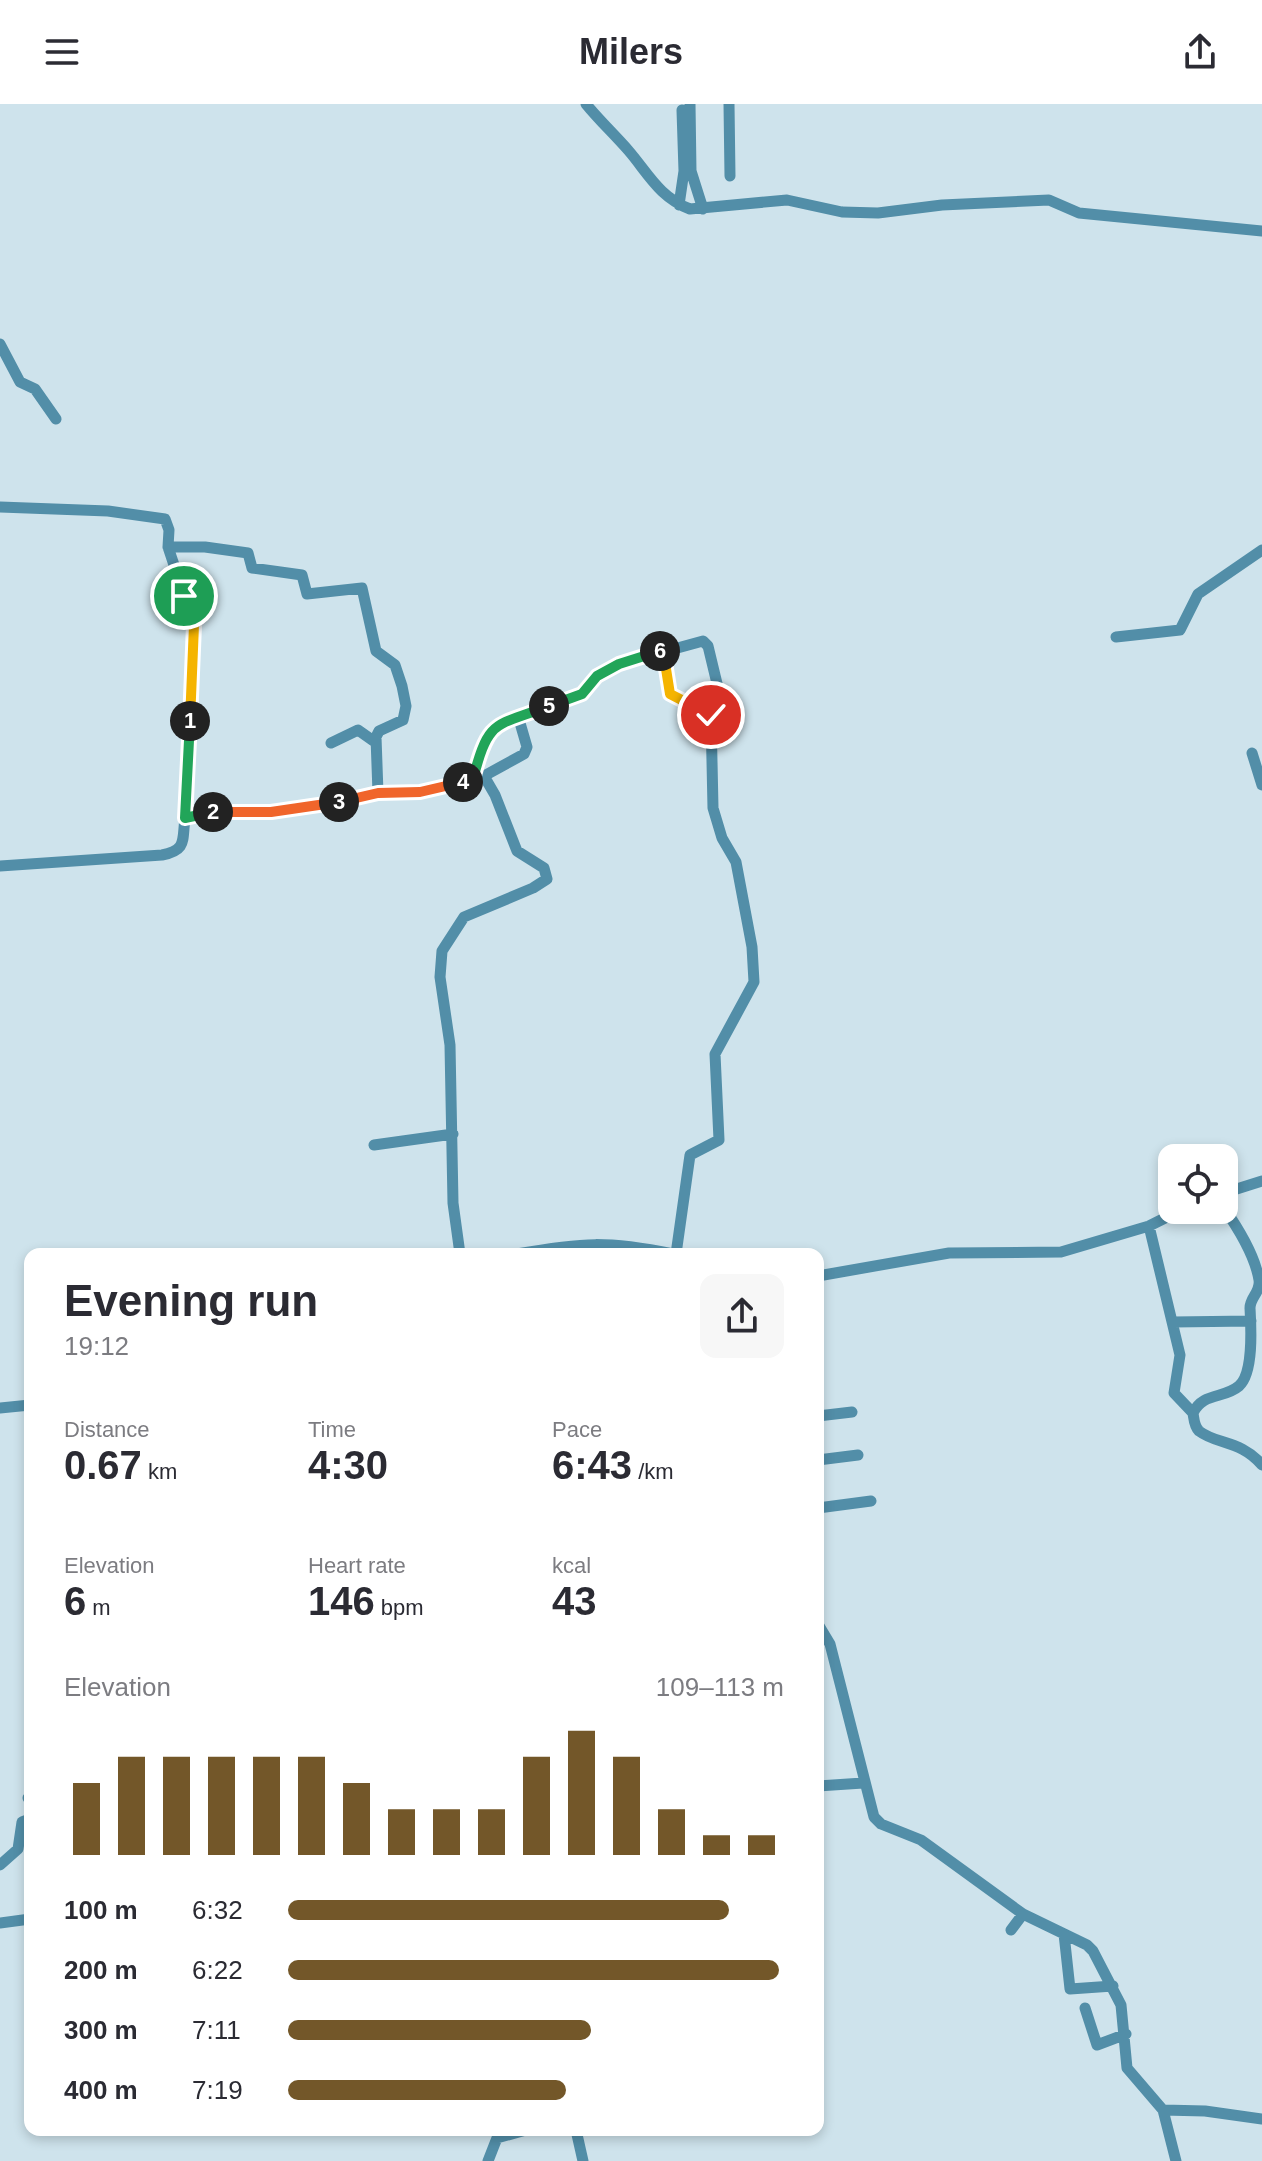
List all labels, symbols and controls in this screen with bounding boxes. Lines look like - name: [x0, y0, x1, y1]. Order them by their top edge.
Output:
- icon: menu: [40, 30, 84, 74]
- icon: share: [1178, 30, 1222, 74]
- text: Milers: [579, 31, 683, 72]
- pin: [150, 562, 218, 630]
- icon: arrive: [162, 574, 206, 618]
- pin: 6: [640, 631, 680, 671]
- text: 6: [654, 638, 666, 663]
- pin: [677, 681, 745, 749]
- pin: 5: [529, 686, 569, 726]
- text: 5: [543, 693, 555, 718]
- icon: check: [689, 693, 733, 737]
- pin: 1: [170, 701, 210, 741]
- text: 1: [184, 708, 196, 733]
- pin: 4: [443, 762, 483, 802]
- text: 4: [457, 769, 469, 794]
- pin: 3: [319, 782, 359, 822]
- text: 3: [333, 789, 345, 814]
- pin: 2: [193, 792, 233, 832]
- text: 2: [207, 799, 219, 824]
- map controls: [1158, 1144, 1238, 1224]
- button: locate: [1158, 1144, 1238, 1224]
- button: share: [700, 1274, 784, 1358]
- text: Evening run: [64, 1276, 318, 1325]
- text: 19:12: [64, 1331, 129, 1361]
- text: Distance: [64, 1417, 150, 1442]
- text: Time: [308, 1417, 356, 1442]
- text: Pace: [552, 1417, 602, 1442]
- text: 0.67: [64, 1443, 142, 1487]
- text: 4:30: [308, 1443, 388, 1487]
- text: 6:43: [552, 1443, 632, 1487]
- text: km: [142, 1459, 177, 1484]
- text: /km: [632, 1459, 674, 1484]
- text: Elevation: [64, 1553, 155, 1578]
- text: Heart rate: [308, 1553, 406, 1578]
- text: kcal: [552, 1553, 591, 1578]
- text: 6: [64, 1579, 86, 1623]
- text: 146: [308, 1579, 375, 1623]
- text: 43: [552, 1579, 597, 1623]
- text: m: [86, 1595, 111, 1620]
- text: bpm: [375, 1595, 424, 1620]
- text: Elevation: [64, 1672, 171, 1702]
- text: 109–113 m: [656, 1672, 784, 1702]
- text: 100 m: [64, 1895, 138, 1925]
- text: 6:32: [192, 1895, 243, 1925]
- text: 200 m: [64, 1955, 138, 1985]
- text: 6:22: [192, 1955, 243, 1985]
- text: 300 m: [64, 2015, 138, 2045]
- text: 7:11: [192, 2015, 241, 2045]
- text: 400 m: [64, 2075, 138, 2105]
- text: 7:19: [192, 2075, 243, 2105]

